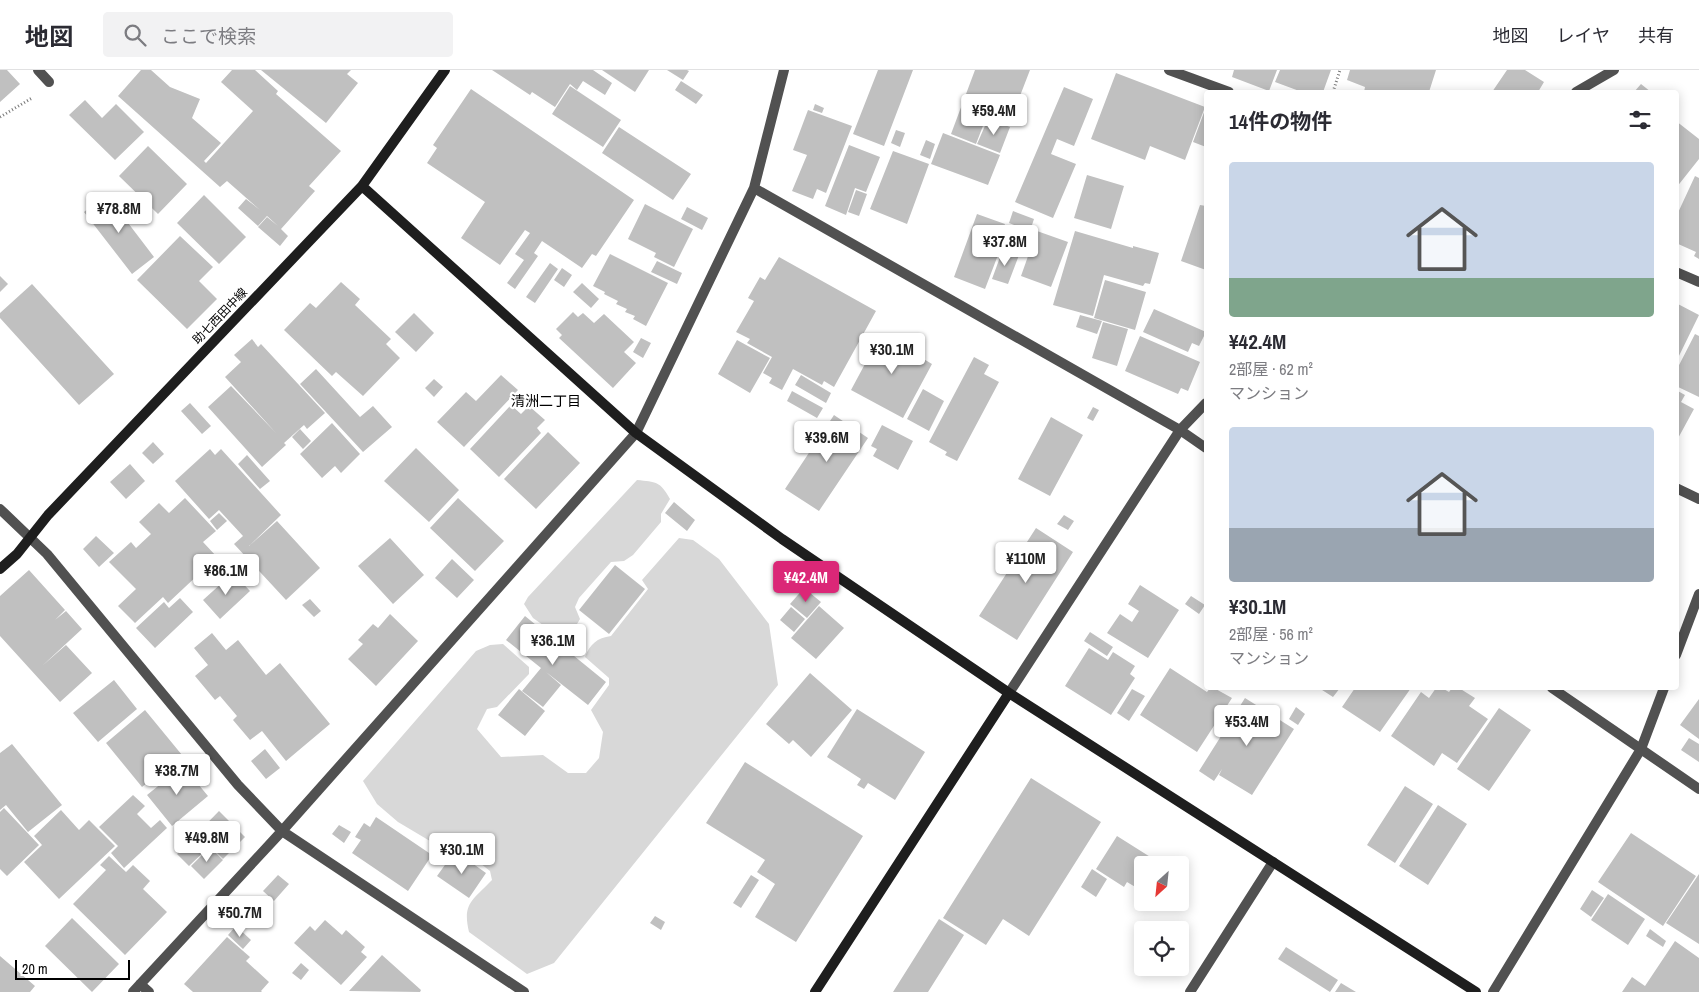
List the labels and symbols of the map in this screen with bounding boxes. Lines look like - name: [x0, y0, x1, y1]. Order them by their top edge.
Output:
- pin: ¥59.4M: [953, 93, 1035, 136]
- pin: ¥78.8M: [78, 191, 160, 234]
- pin: ¥37.8M: [964, 224, 1046, 267]
- street label: 助七西田中線: [189, 285, 251, 347]
- pin: ¥30.1M: [851, 332, 933, 375]
- district label: 清洲二丁目: [511, 392, 581, 410]
- pin: ¥39.6M: [786, 420, 868, 463]
- pin: ¥110M: [991, 542, 1061, 584]
- pin: ¥86.1M: [185, 554, 267, 596]
- pin: ¥42.4M: [765, 560, 847, 603]
- pin: ¥36.1M: [512, 624, 594, 666]
- pin: ¥53.4M: [1206, 704, 1288, 747]
- pin: ¥38.7M: [136, 754, 218, 796]
- pin: ¥49.8M: [166, 820, 248, 863]
- pin: ¥30.1M: [421, 832, 503, 875]
- north arrow: [1134, 856, 1189, 911]
- pin: ¥50.7M: [199, 896, 281, 938]
- scale bar: [15, 957, 130, 980]

